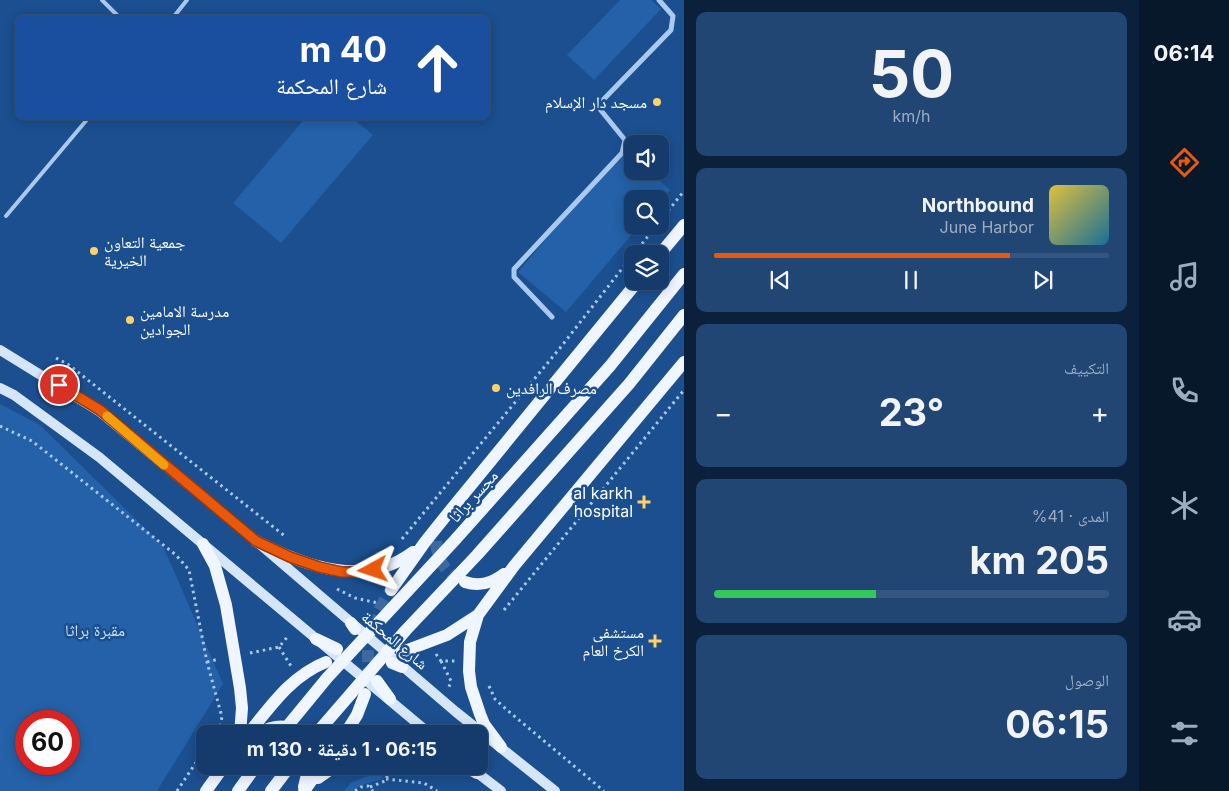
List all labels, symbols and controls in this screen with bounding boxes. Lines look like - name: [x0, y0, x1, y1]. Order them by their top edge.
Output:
- text: 40 m: [299, 28, 387, 70]
- text: 50: [869, 34, 954, 113]
- icon: ahead: [405, 35, 470, 100]
- text: 06:14: [1154, 40, 1214, 66]
- text: شارع المحكمة: [276, 73, 387, 99]
- place label: مسجد دار الإسلام: [545, 92, 647, 113]
- marker: مسجد دار الإسلام: [651, 96, 663, 108]
- text: km/h: [892, 106, 931, 126]
- map controls: [624, 135, 669, 290]
- button: sound: [624, 135, 669, 180]
- icon: directions: [1167, 145, 1202, 180]
- button: search: [624, 190, 669, 235]
- text: Northbound: [922, 194, 1034, 217]
- text: June Harbor: [940, 217, 1034, 237]
- place label: جمعية التعاون الخيرية: [104, 232, 185, 270]
- marker: جمعية التعاون الخيرية: [88, 245, 100, 257]
- button: layers: [624, 245, 669, 290]
- icon: music: [1167, 259, 1202, 294]
- icon: previous: [766, 266, 794, 294]
- icon: pause: [897, 266, 925, 294]
- icon: next: [1029, 266, 1057, 294]
- place label: مدرسة الامامين الجوادين: [140, 301, 229, 340]
- marker: مدرسة الامامين الجوادين: [124, 314, 136, 326]
- text: التكييف: [1064, 358, 1109, 378]
- pin: [38, 364, 80, 406]
- icon: arrive: [45, 371, 73, 399]
- icon: phone: [1167, 373, 1202, 408]
- place label: مصرف الرافدين: [506, 378, 597, 399]
- marker: مصرف الرافدين: [490, 382, 502, 394]
- text: 23°: [879, 389, 944, 435]
- text: −: [714, 396, 733, 430]
- text: +: [1090, 396, 1109, 430]
- street label: مجسر براثا: [444, 466, 502, 526]
- place label: al karkh hospital: [573, 483, 633, 521]
- icon: climate: [1167, 488, 1202, 523]
- marker: al karkh hospital: [637, 495, 651, 509]
- text: المدى · 41%: [1032, 506, 1109, 526]
- text: 205 km: [969, 537, 1109, 583]
- position arrow: [346, 543, 398, 595]
- icon: car: [1167, 602, 1202, 637]
- street label: شارع المحكمة: [357, 606, 432, 674]
- park label: مقبرة براثا: [65, 620, 125, 640]
- place label: مستشفى الكرخ العام: [583, 622, 644, 661]
- marker: مستشفى الكرخ العام: [648, 634, 662, 648]
- text: الوصول: [1065, 670, 1109, 690]
- text: 06:15: [1005, 701, 1109, 747]
- speed limit sign: 60: [15, 710, 80, 775]
- icon: filters: [1167, 716, 1202, 751]
- text: 06:15 · 1 دقيقة · 130 m: [247, 738, 437, 761]

